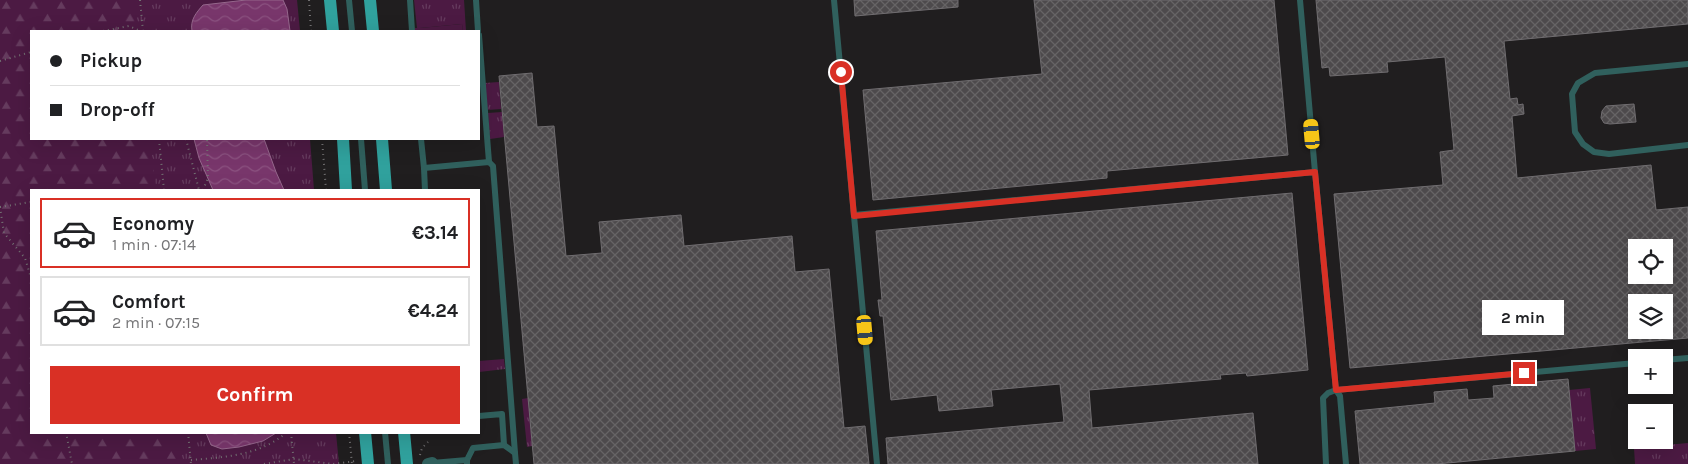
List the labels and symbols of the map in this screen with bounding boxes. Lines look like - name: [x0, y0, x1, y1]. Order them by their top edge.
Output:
- route start: [830, 61, 852, 83]
- car: [1303, 118, 1320, 150]
- callout: 2 min: [1483, 300, 1565, 336]
- car: [856, 314, 873, 346]
- route end: [1513, 362, 1535, 384]

